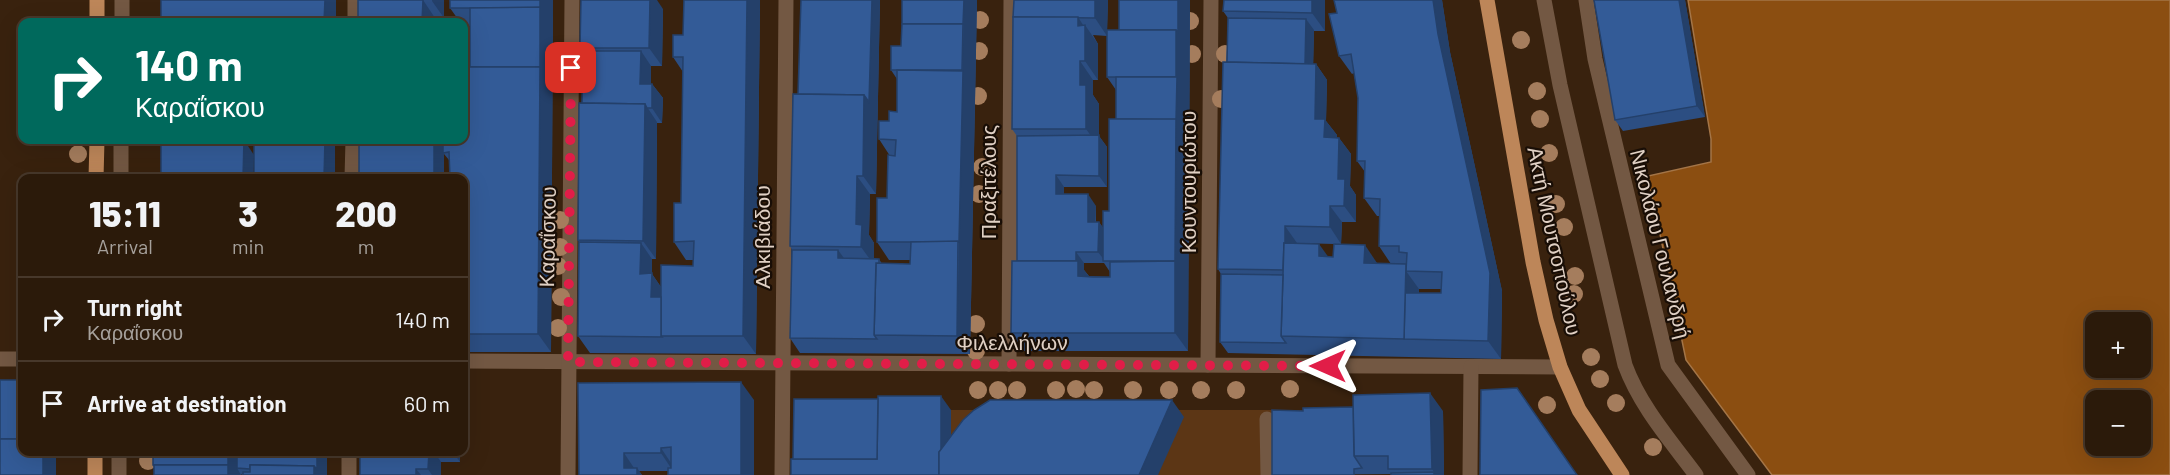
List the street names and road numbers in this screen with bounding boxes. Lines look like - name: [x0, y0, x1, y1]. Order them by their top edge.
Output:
- street label: Κουντουριώτου: [1175, 111, 1200, 253]
- street label: Πραξιτέλους: [975, 125, 1000, 239]
- street label: Ακτή Μουτσοπούλου: [1523, 144, 1588, 337]
- street label: Νικολάου Γουλανδρή: [1626, 147, 1697, 341]
- street label: Αλκιβιάδου: [749, 185, 774, 289]
- street label: Καραΐσκου: [533, 186, 560, 288]
- street label: Φιλελλήνων: [956, 329, 1068, 354]

